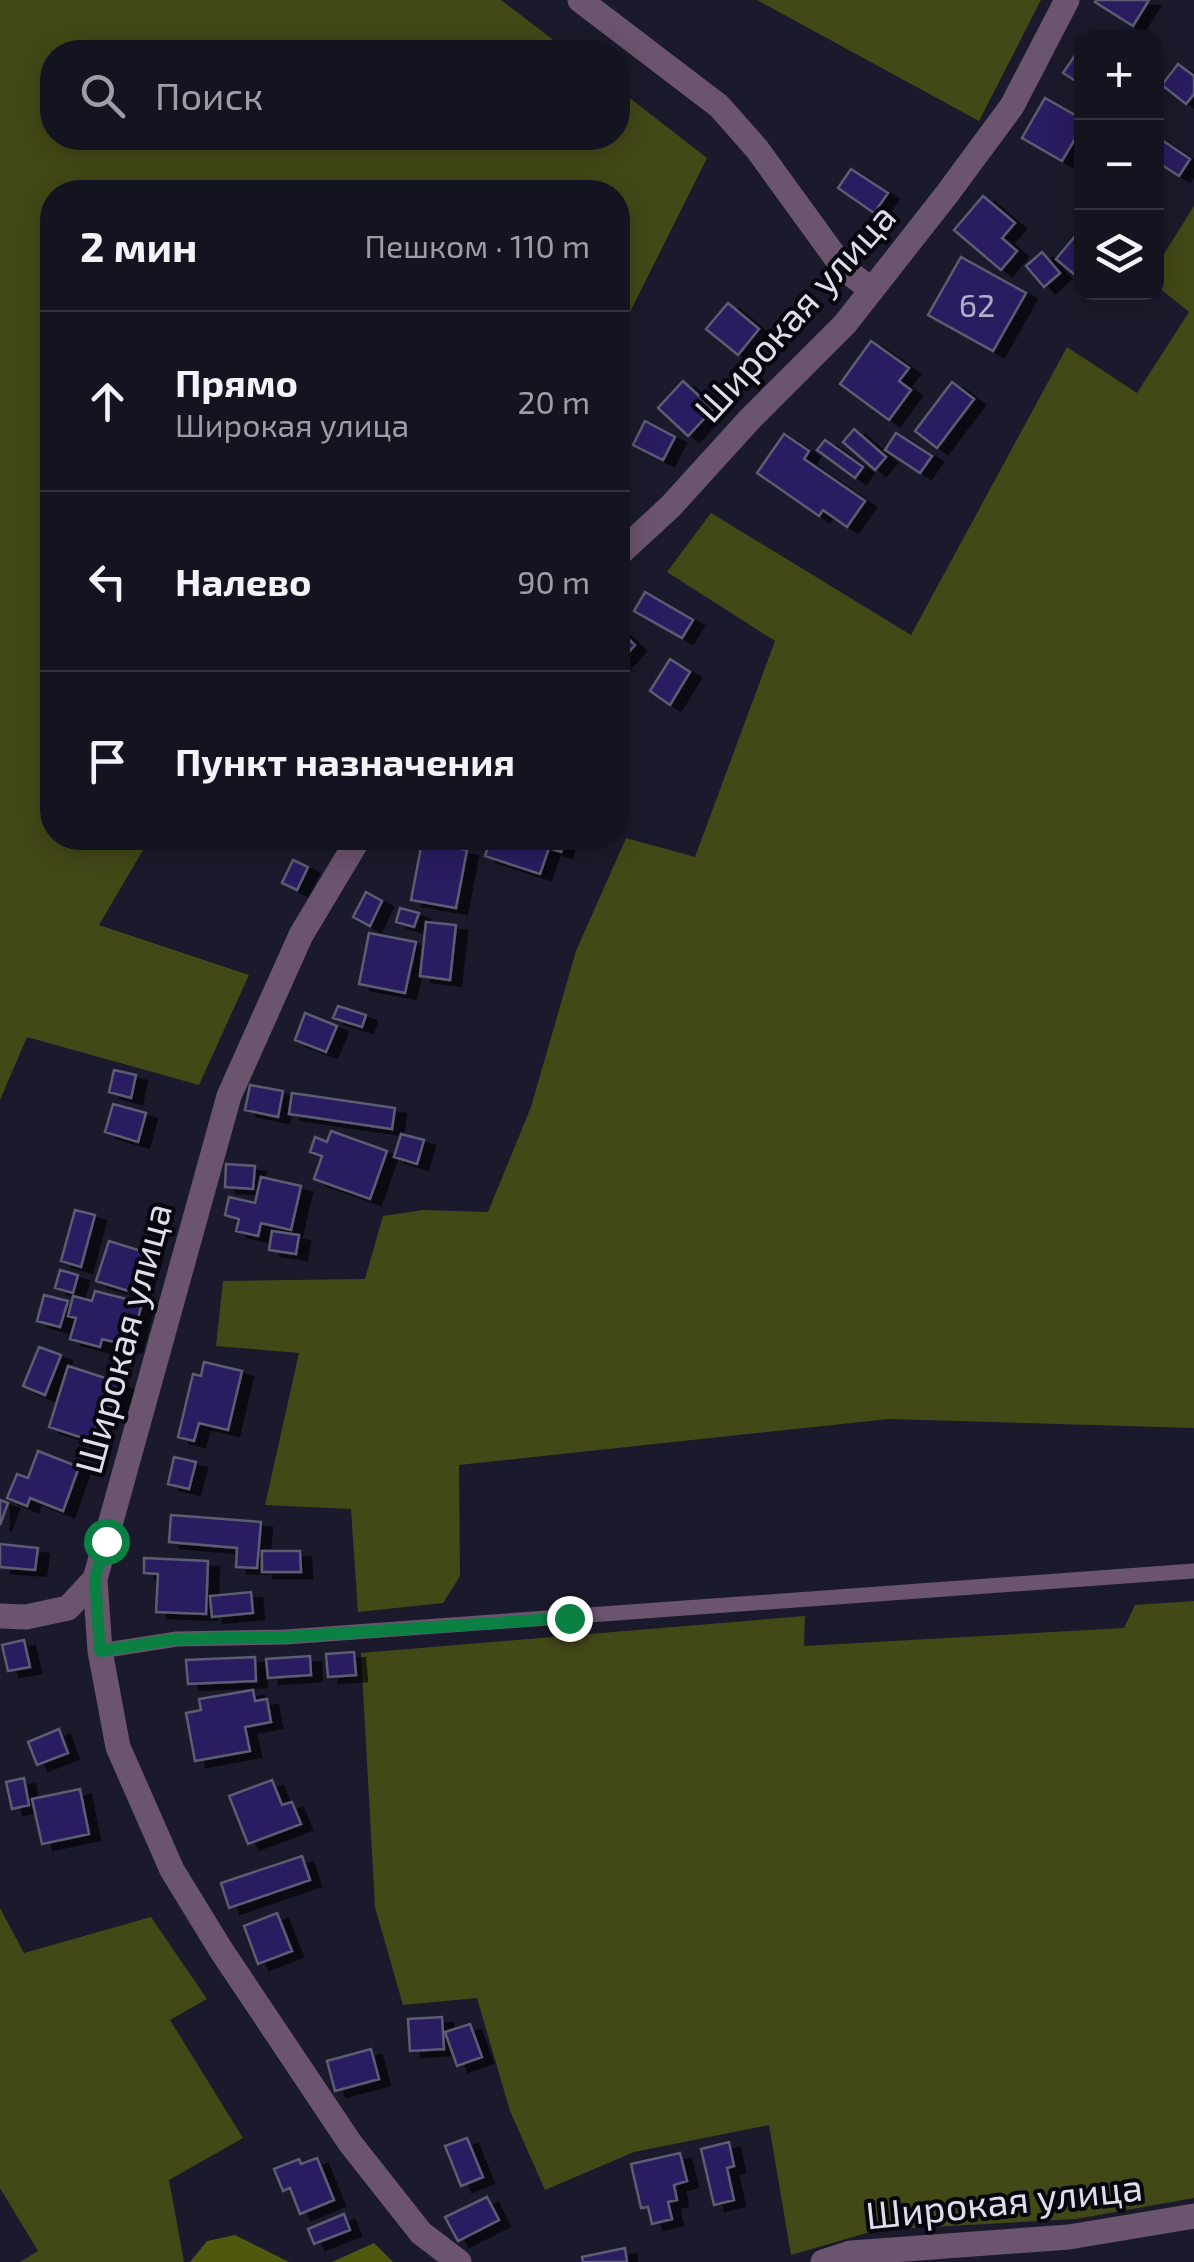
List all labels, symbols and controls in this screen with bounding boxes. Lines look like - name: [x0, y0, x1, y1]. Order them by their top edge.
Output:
- map controls: [1074, 30, 1164, 300]
- button: +: [1074, 30, 1164, 120]
- search box: [40, 40, 630, 150]
- icon: search: [75, 68, 130, 123]
- text: Поиск: [155, 72, 264, 118]
- button: −: [1074, 120, 1164, 210]
- street label: Широкая улица: [684, 193, 904, 431]
- button: layers: [1074, 210, 1164, 300]
- text: 2 мин: [80, 220, 197, 270]
- text: Пешком · 110 m: [365, 226, 590, 264]
- house number: 62: [959, 285, 995, 323]
- text: Прямо: [175, 359, 298, 405]
- icon: ahead: [80, 374, 135, 429]
- text: 20 m: [518, 382, 590, 420]
- text: Широкая улица: [175, 405, 409, 443]
- icon: left: [80, 554, 135, 609]
- text: Налево: [175, 558, 311, 604]
- text: 90 m: [517, 562, 590, 600]
- icon: arrive: [80, 734, 135, 789]
- text: Пункт назначения: [175, 738, 515, 784]
- street label: Широкая улица: [64, 1198, 180, 1478]
- route start: [84, 1519, 130, 1565]
- route end: [547, 1596, 593, 1642]
- street label: Широкая улица: [863, 2163, 1145, 2237]

